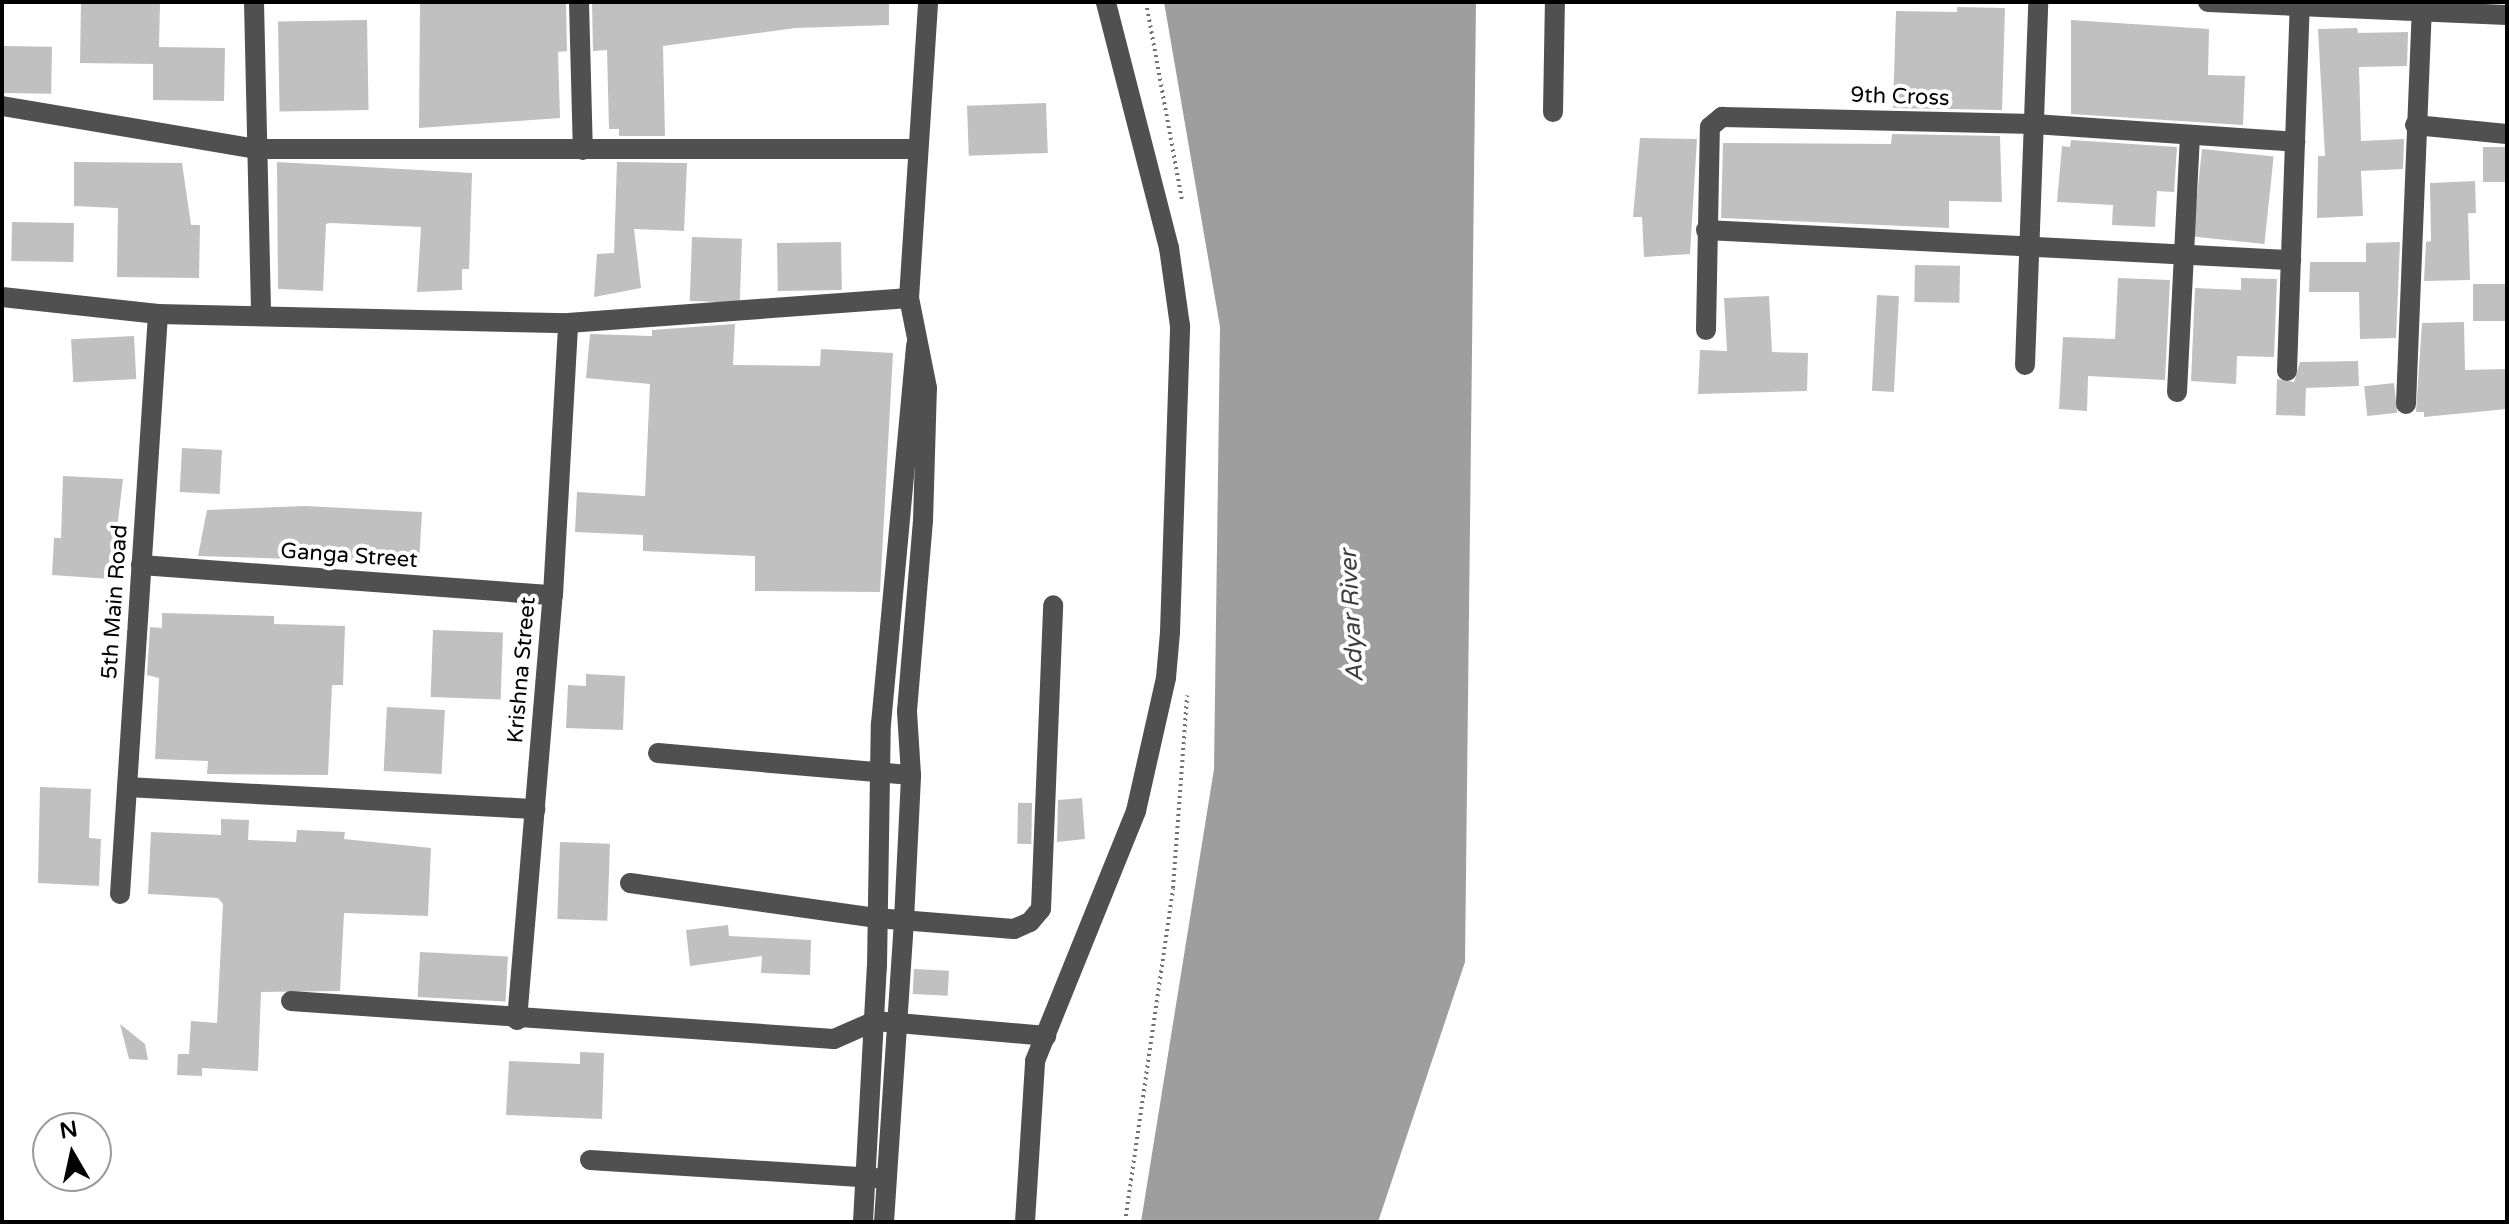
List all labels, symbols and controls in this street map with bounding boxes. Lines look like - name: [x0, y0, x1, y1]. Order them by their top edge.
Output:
- street label: 9th Cross: [1850, 82, 1950, 112]
- street label: 5th Main Road: [96, 524, 134, 680]
- street label: Ganga Street: [280, 538, 418, 574]
- water label: Adyar River: [1334, 549, 1370, 683]
- street label: Krishna Street: [502, 596, 542, 744]
- north arrow: [32, 1112, 112, 1192]
- text: N: [58, 1116, 79, 1144]

